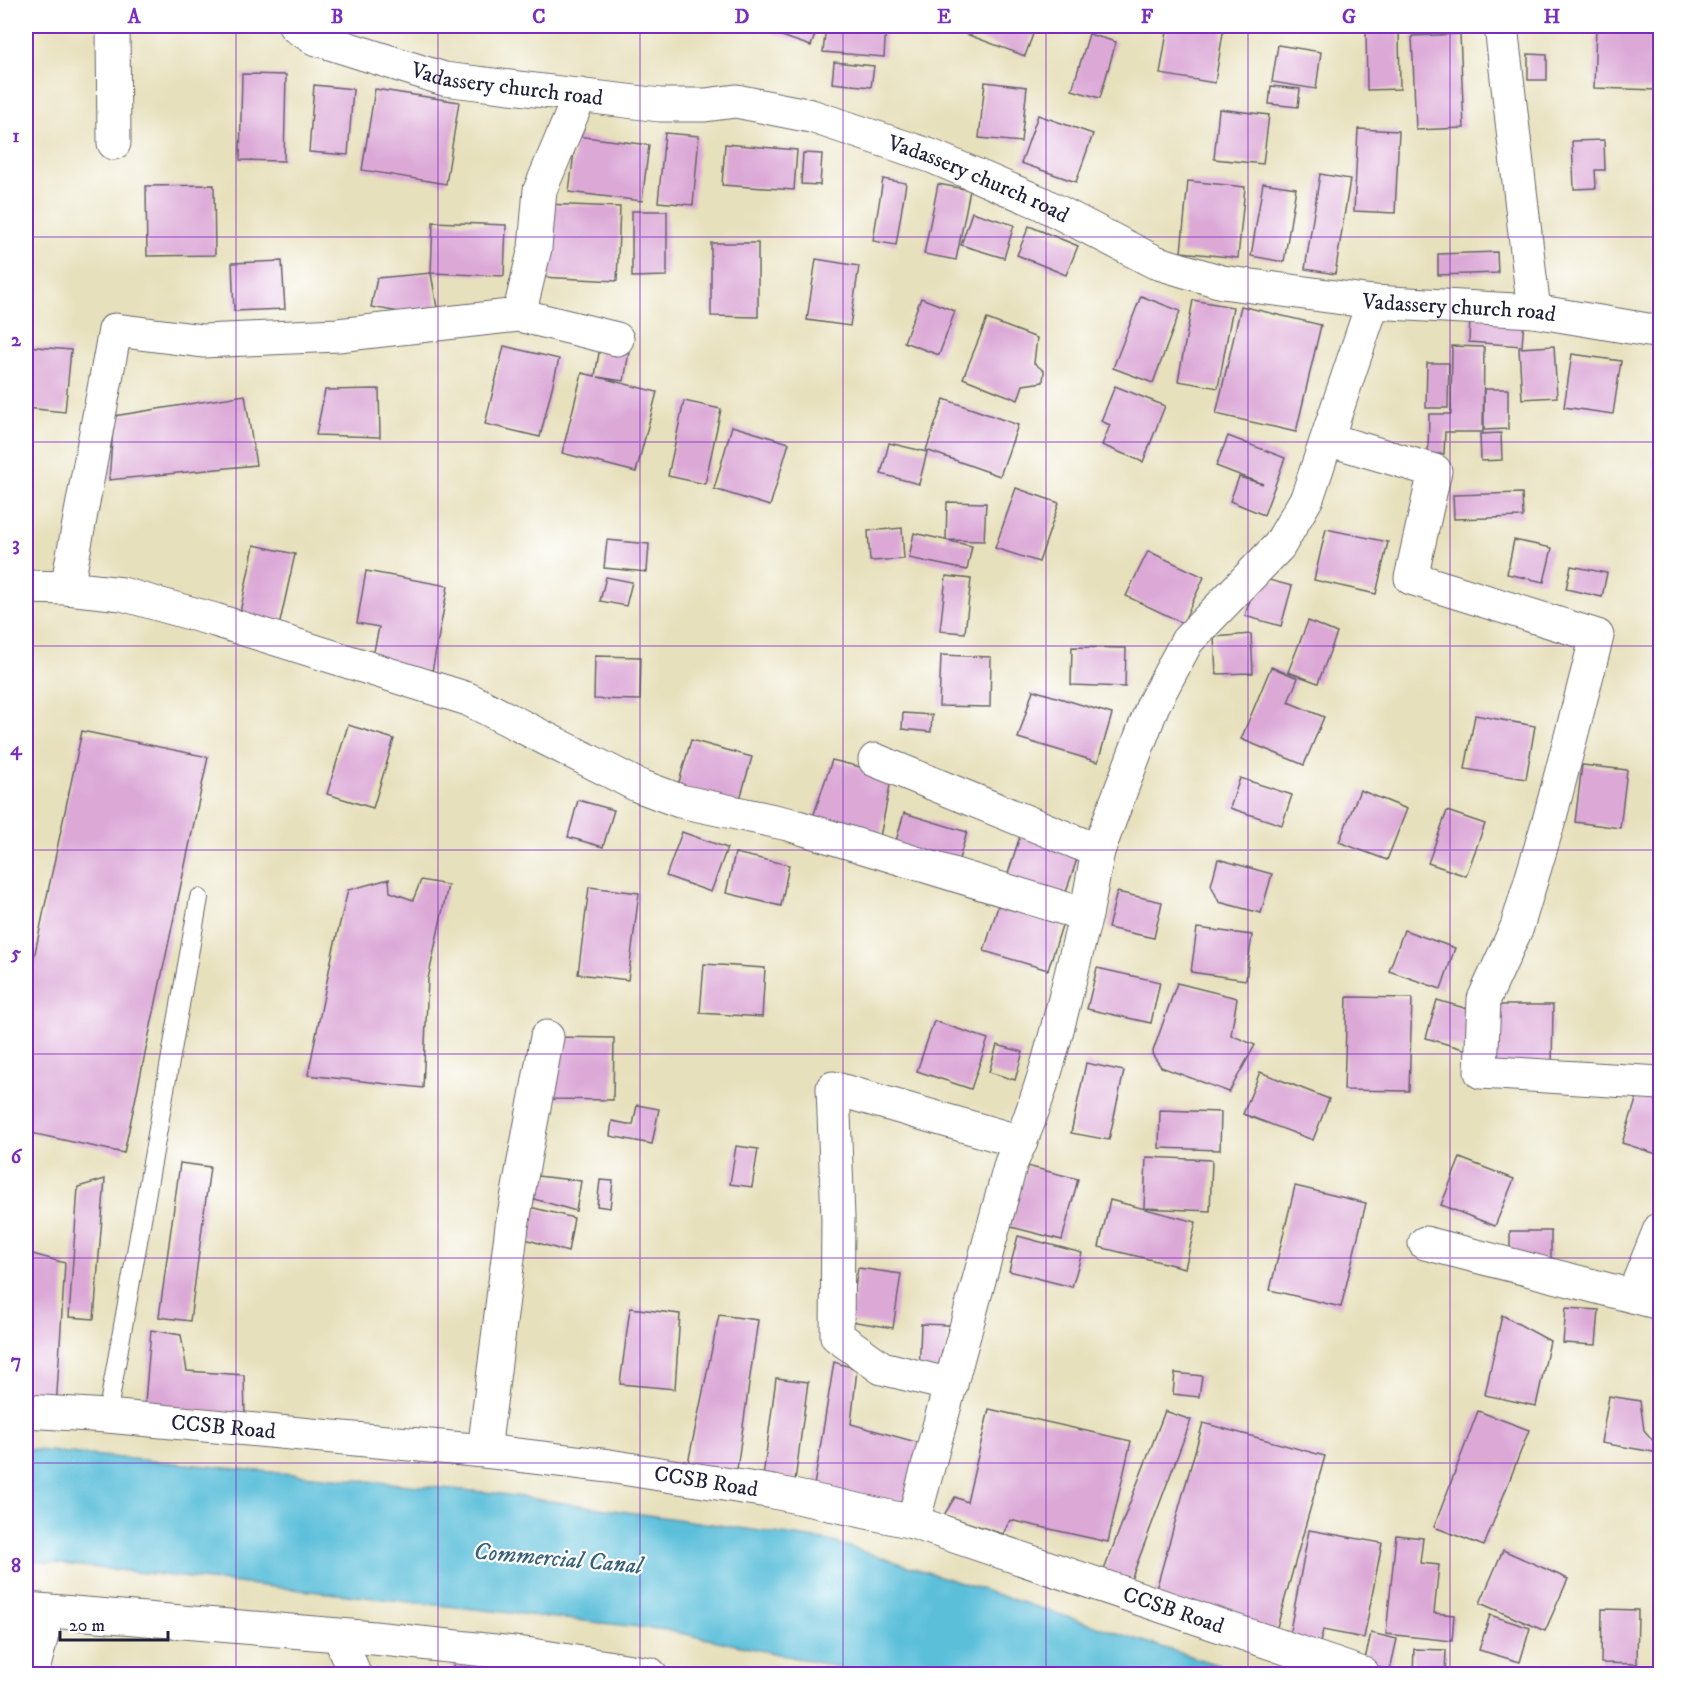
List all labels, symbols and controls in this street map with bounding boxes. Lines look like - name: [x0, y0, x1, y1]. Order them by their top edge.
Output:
- text: A: [127, 5, 142, 30]
- text: B: [331, 5, 343, 30]
- text: C: [532, 5, 546, 30]
- text: D: [735, 5, 750, 30]
- text: E: [937, 5, 951, 30]
- text: F: [1141, 5, 1154, 30]
- text: G: [1342, 5, 1356, 30]
- text: H: [1544, 5, 1561, 30]
- street label: Vadassery church road: [407, 56, 605, 112]
- text: 1: [12, 124, 20, 149]
- street label: Vadassery church road: [883, 129, 1074, 229]
- street label: Vadassery church road: [1359, 287, 1558, 328]
- text: 2: [11, 328, 22, 353]
- text: 3: [12, 532, 20, 557]
- text: 4: [10, 737, 23, 762]
- text: 5: [10, 941, 21, 966]
- text: 6: [11, 1145, 23, 1170]
- text: 7: [11, 1349, 21, 1374]
- street label: CCSB Road: [170, 1409, 277, 1445]
- street label: CCSB Road: [652, 1460, 760, 1503]
- water label: Commercial Canal: [472, 1537, 646, 1582]
- text: 8: [11, 1554, 21, 1579]
- street label: CCSB Road: [1120, 1580, 1228, 1640]
- scale bar: [60, 1604, 168, 1642]
- text: 20 m: [69, 1615, 105, 1637]

